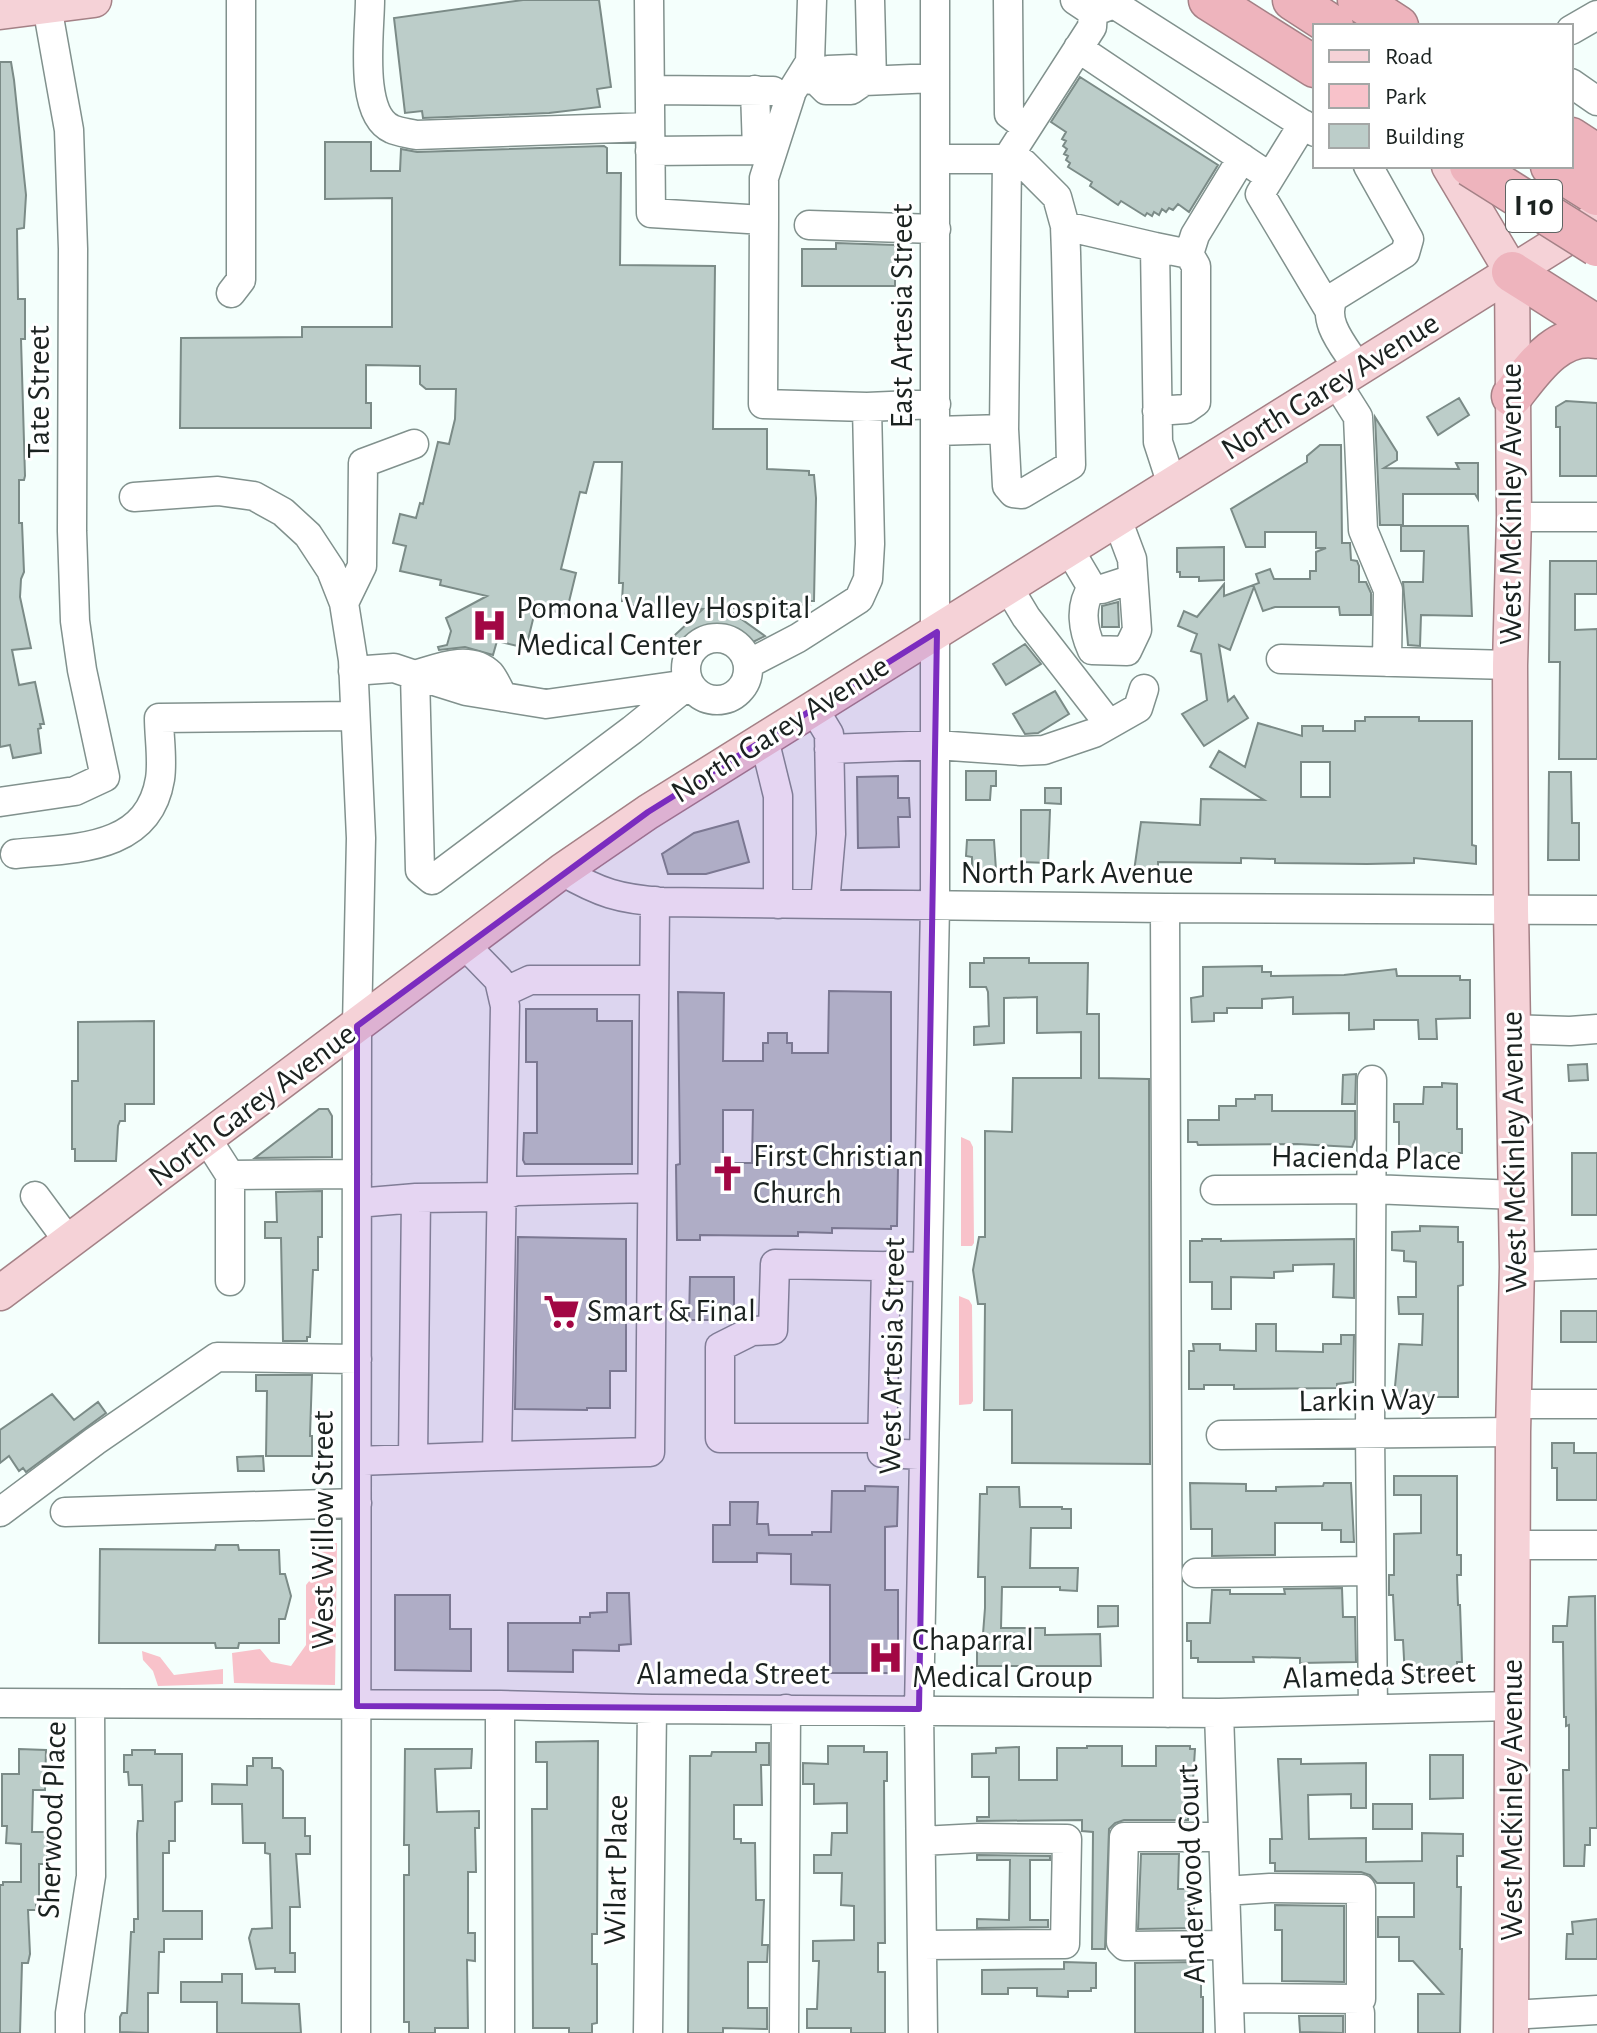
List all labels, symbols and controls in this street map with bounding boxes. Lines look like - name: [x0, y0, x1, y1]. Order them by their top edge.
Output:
- legend: [1313, 24, 1573, 168]
- text: Road: [1385, 45, 1433, 69]
- text: Park: [1385, 85, 1426, 109]
- text: Building: [1385, 125, 1464, 149]
- road number: I 10: [1506, 180, 1562, 232]
- street label: East Artesia Street: [886, 204, 918, 428]
- street label: North Garey Avenue: [1216, 306, 1444, 466]
- street label: Tate Street: [23, 325, 55, 459]
- street label: West McKinley Avenue: [1495, 363, 1527, 645]
- place label: Pomona Valley Hospital Medical Center: [516, 592, 811, 661]
- hospital icon: Pomona Valley Hospital Medical Center: [471, 607, 509, 645]
- street label: North Garey Avenue: [666, 649, 894, 809]
- street label: North Park Avenue: [961, 857, 1193, 889]
- street label: West McKinley Avenue: [1496, 1011, 1532, 1293]
- street label: North Garey Avenue: [143, 1017, 361, 1193]
- place label: First Christian Church: [753, 1140, 924, 1209]
- street label: Hacienda Place: [1271, 1140, 1461, 1176]
- church icon: First Christian Church: [708, 1155, 746, 1193]
- street label: West Artesia Street: [874, 1237, 910, 1475]
- supermarket icon: Smart & Final: [542, 1292, 580, 1330]
- place label: Smart & Final: [587, 1295, 756, 1327]
- street label: Larkin Way: [1298, 1383, 1436, 1417]
- street label: West Willow Street: [307, 1411, 339, 1649]
- place label: Chaparral Medical Group: [912, 1624, 1093, 1693]
- hospital icon: Chaparral Medical Group: [867, 1639, 905, 1677]
- street label: Alameda Street: [1282, 1656, 1476, 1694]
- street label: Alameda Street: [636, 1658, 830, 1690]
- street label: West McKinley Avenue: [1496, 1659, 1528, 1941]
- street label: Sherwood Place: [33, 1721, 71, 1919]
- street label: Anderwood Court: [1171, 1764, 1211, 1984]
- street label: Wilart Place: [599, 1794, 633, 1946]

